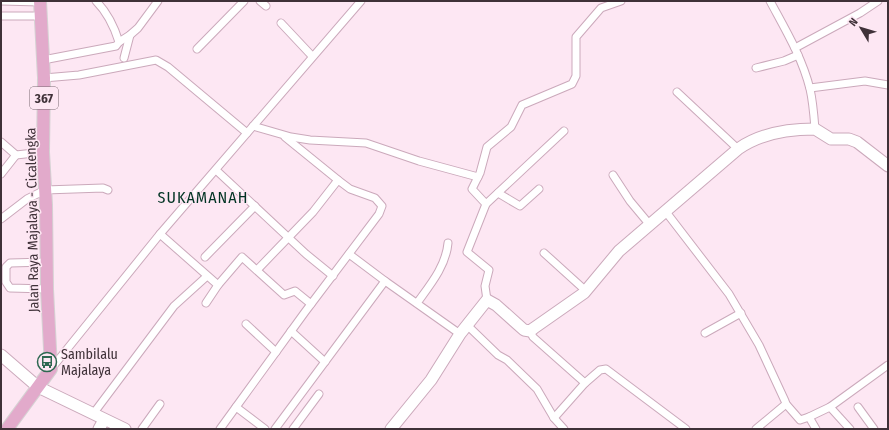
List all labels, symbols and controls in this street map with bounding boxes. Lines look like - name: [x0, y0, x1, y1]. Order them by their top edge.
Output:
- north arrow: [841, 8, 881, 48]
- text: N: [846, 16, 861, 29]
- road number: 367: [30, 87, 58, 109]
- street label: Jalan Raya Majalaya - Cicalengka: [22, 127, 43, 313]
- district label: SUKAMANAH: [158, 188, 248, 207]
- place label: Sambilalu Majalaya: [61, 346, 118, 379]
- bus stop icon: Sambilalu Majalaya: [36, 351, 58, 373]

